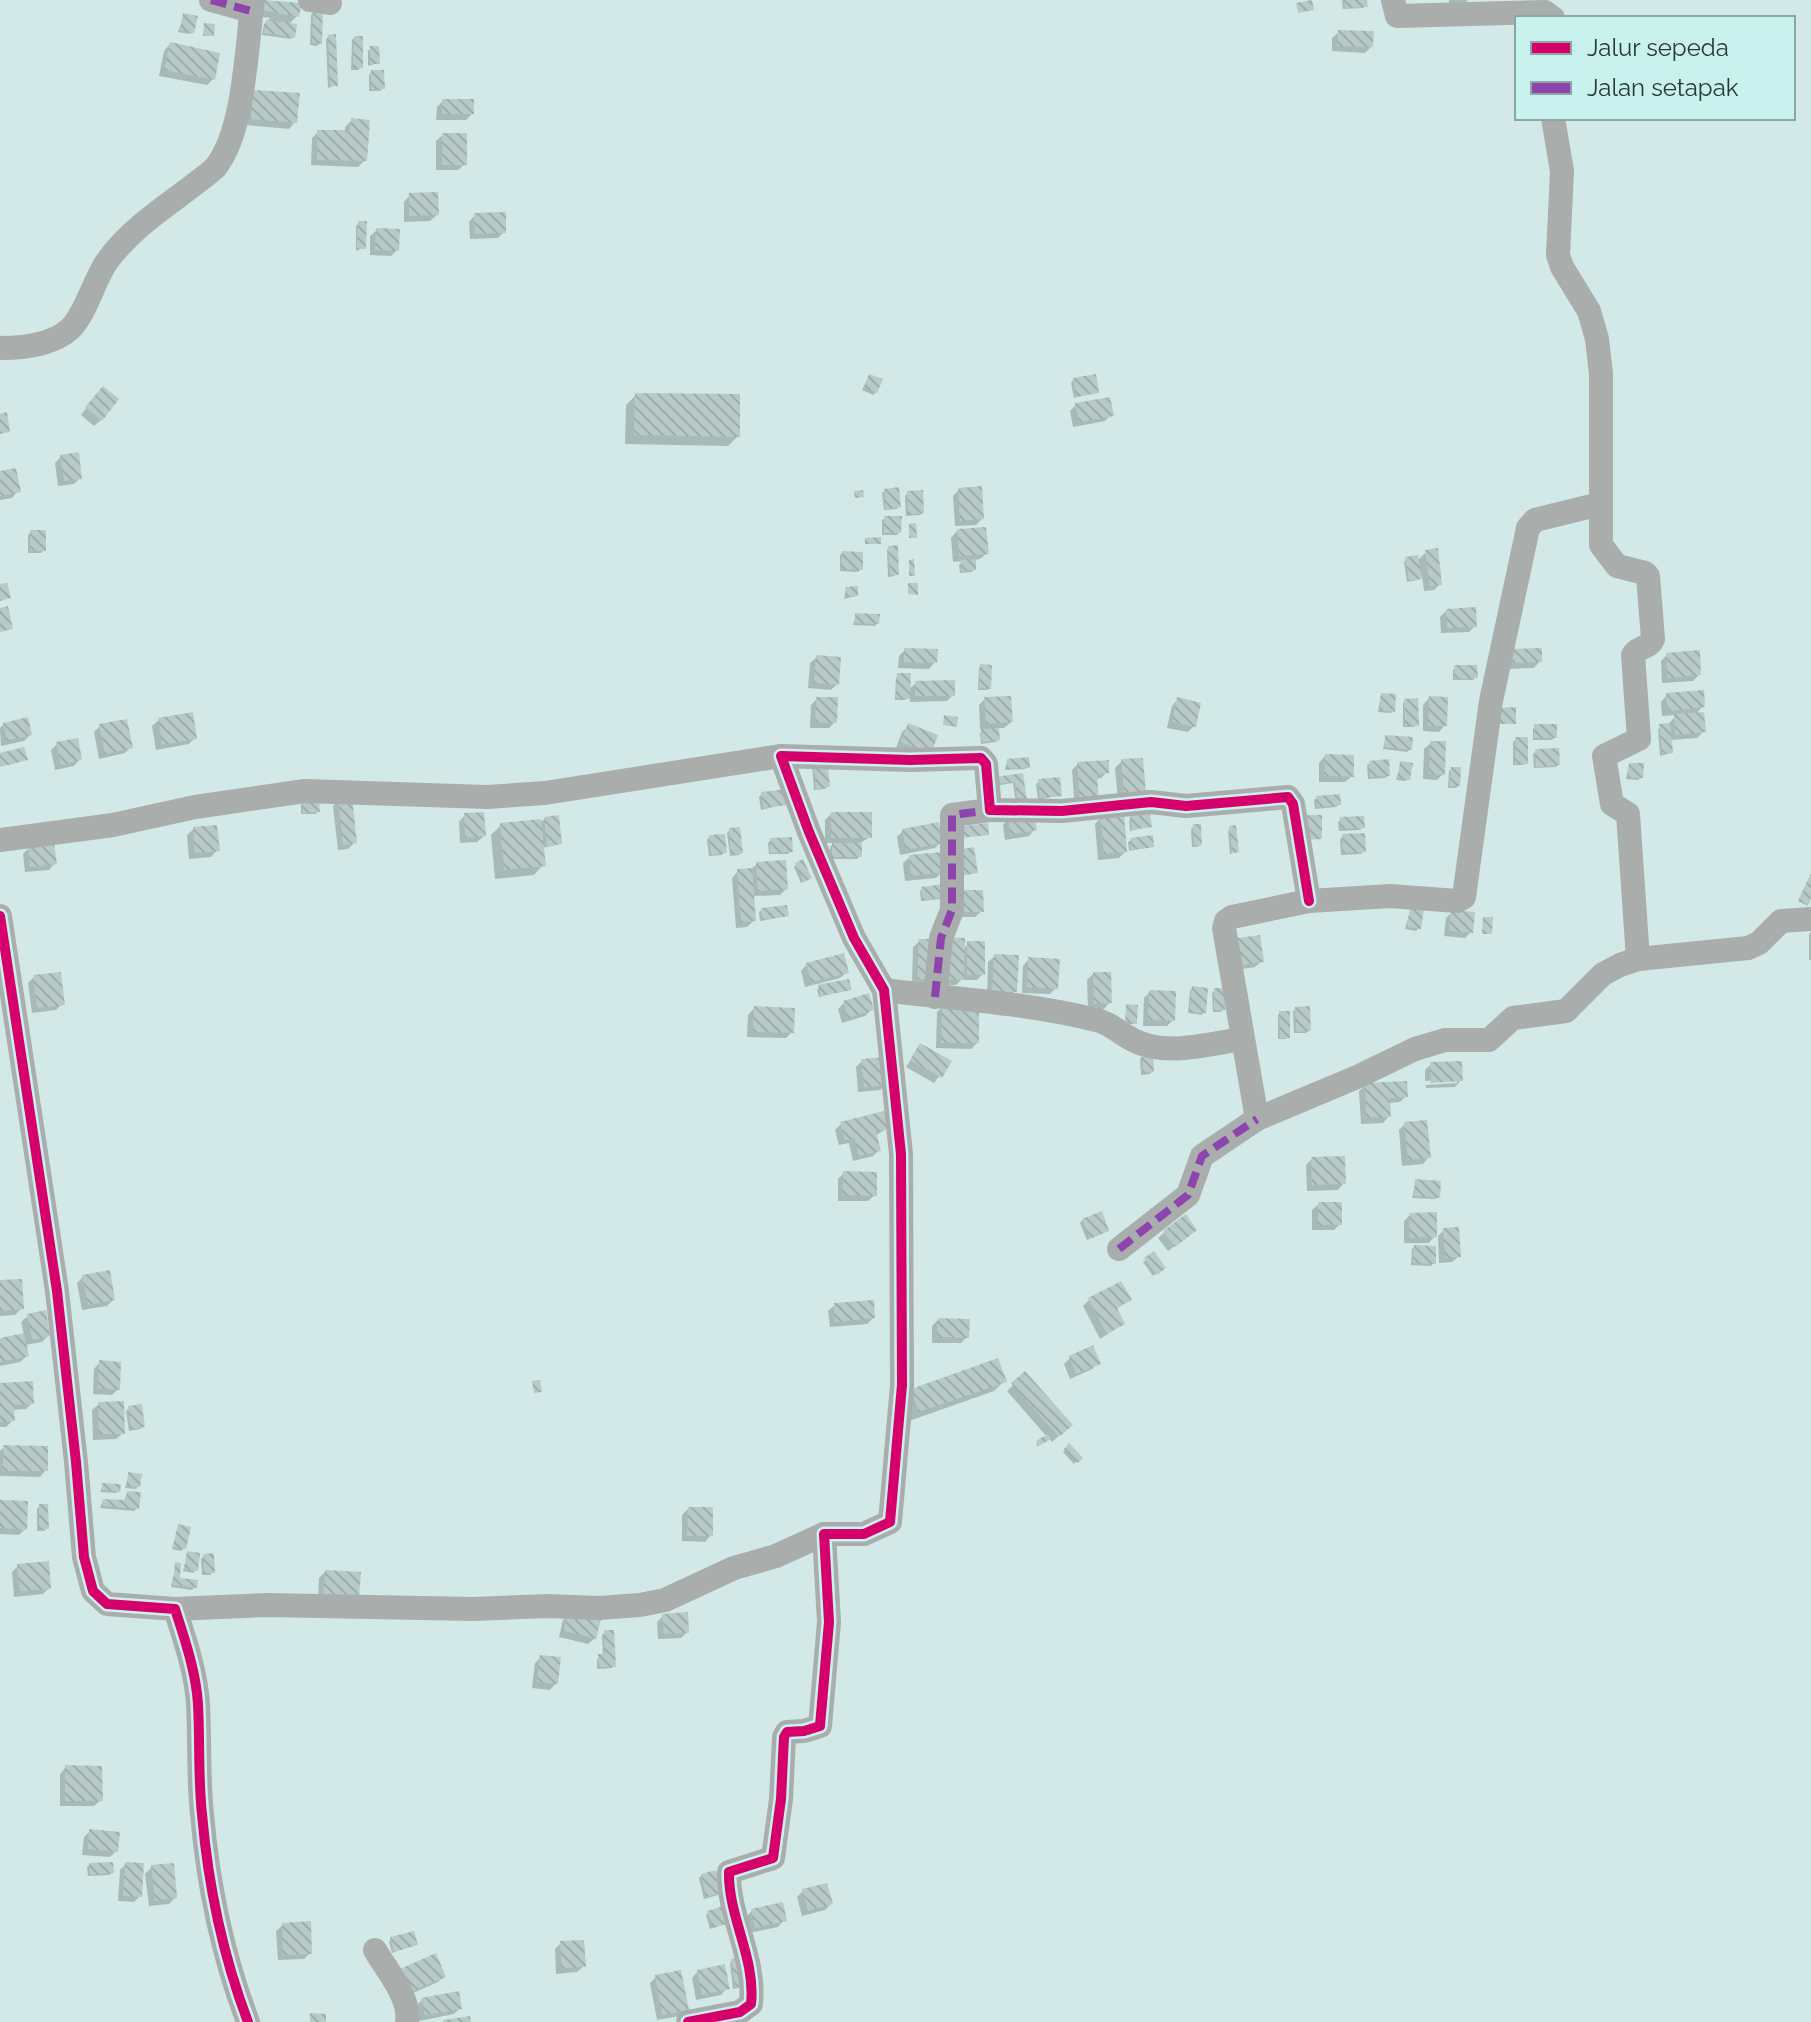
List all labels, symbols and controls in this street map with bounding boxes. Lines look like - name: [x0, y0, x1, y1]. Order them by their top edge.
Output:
- legend: [1515, 16, 1795, 120]
- text: Jalur sepeda: [1587, 33, 1729, 62]
- text: Jalan setapak: [1587, 73, 1739, 102]

